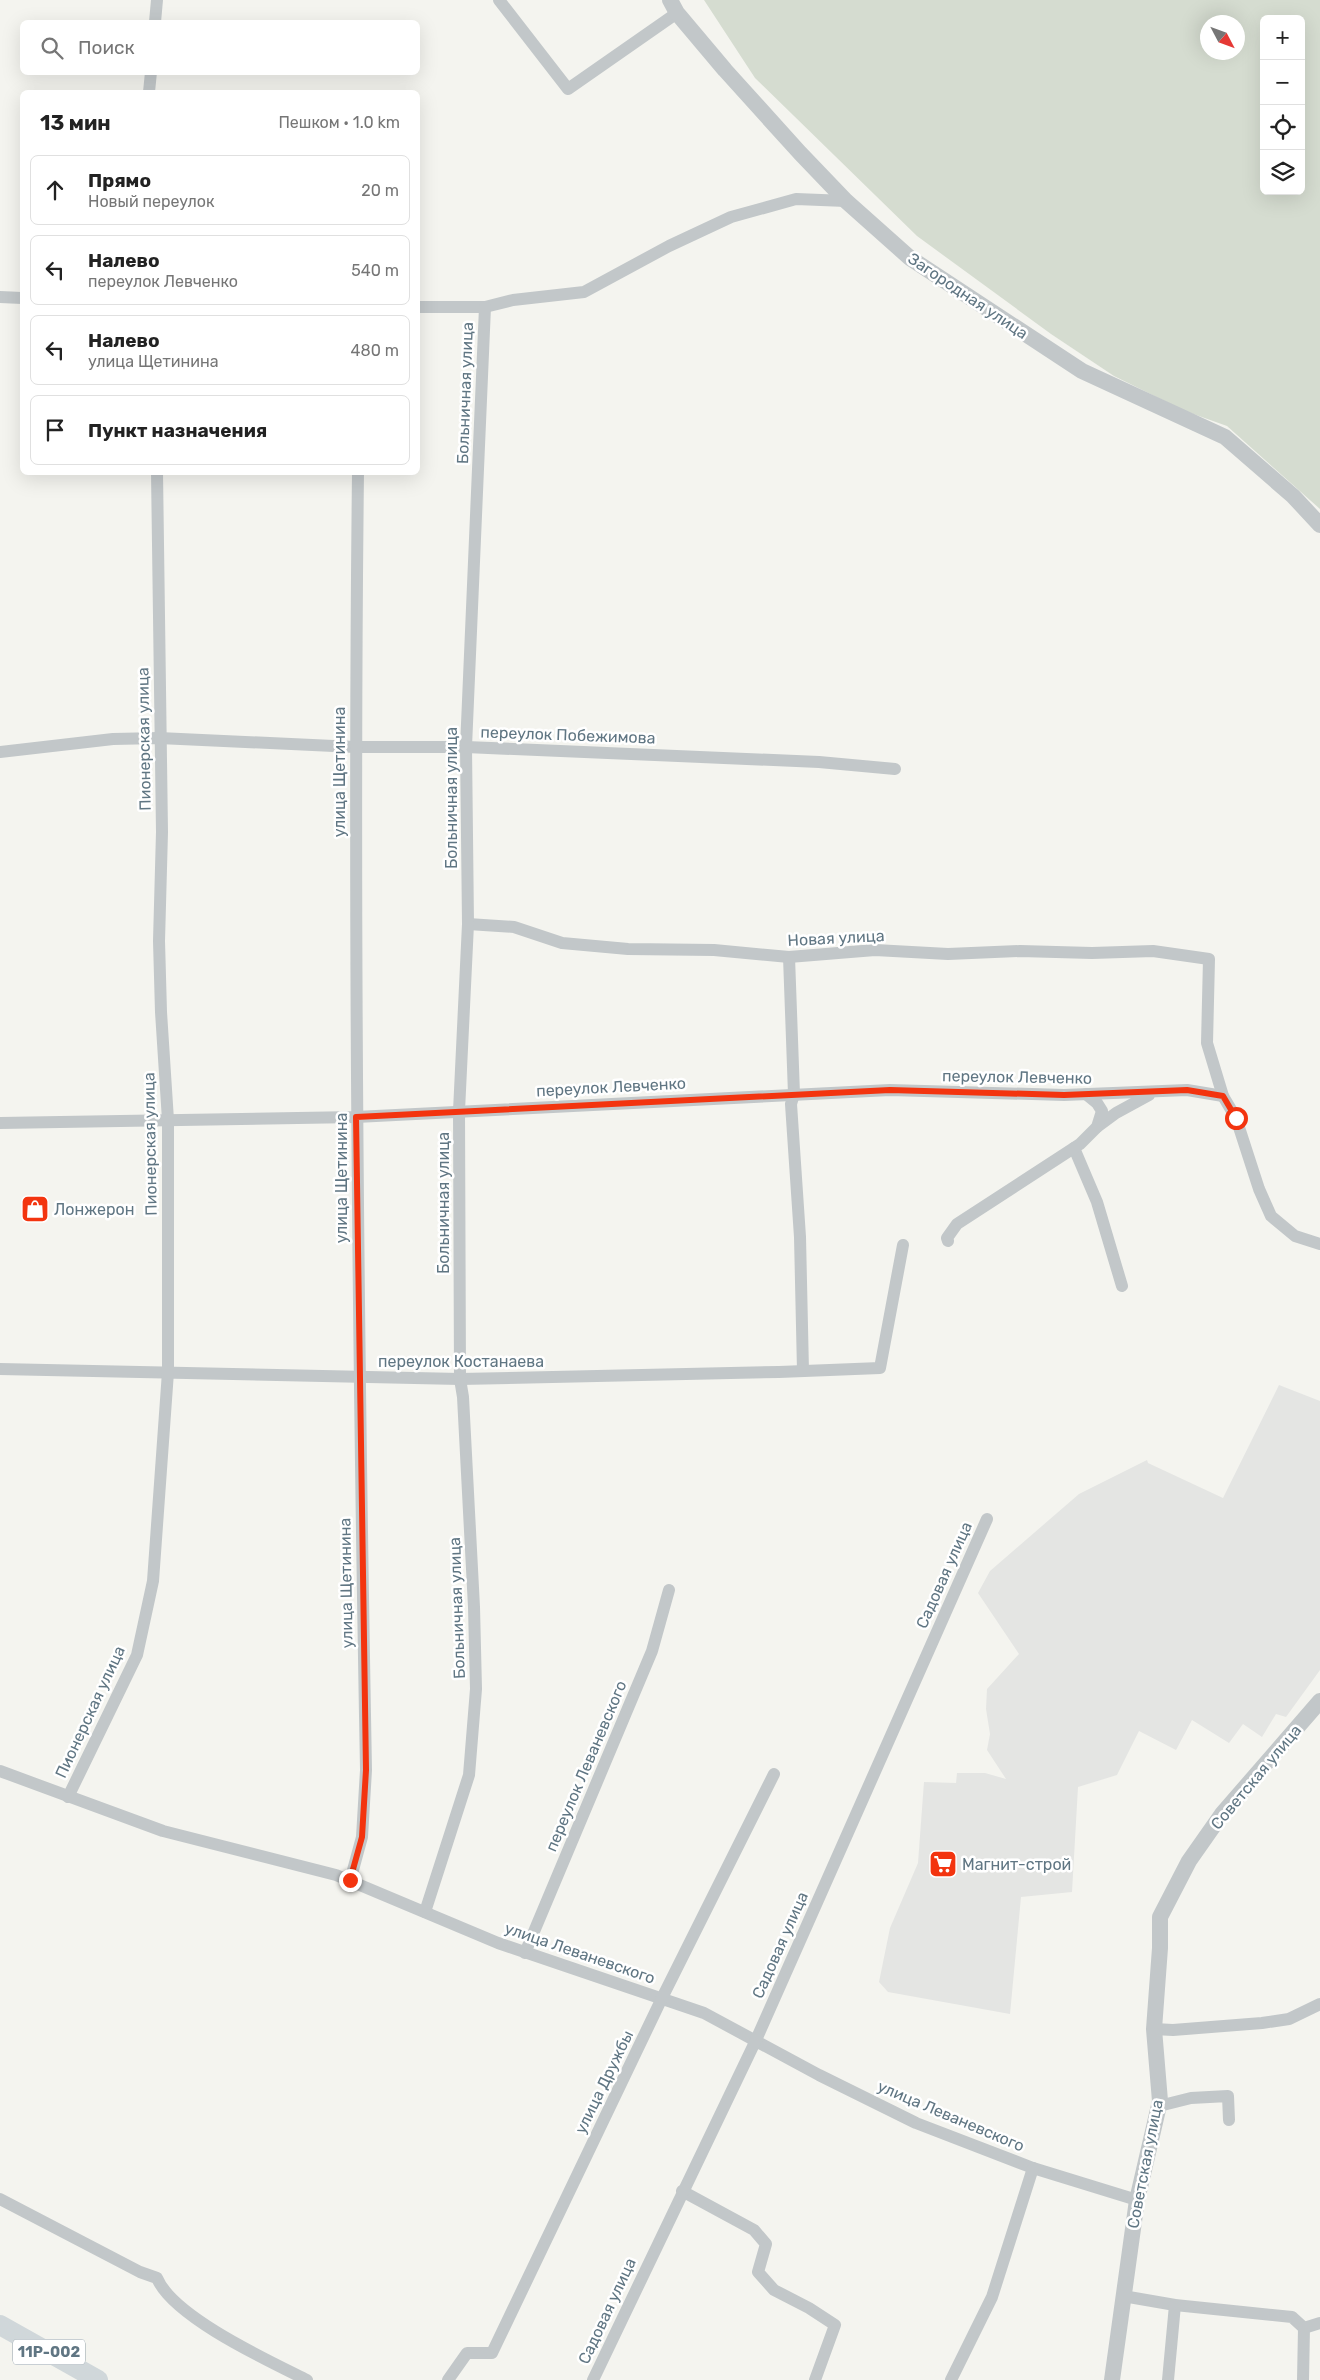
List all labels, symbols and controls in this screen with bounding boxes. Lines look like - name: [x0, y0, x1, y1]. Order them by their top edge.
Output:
- north arrow: [1200, 15, 1245, 60]
- map controls: [1260, 15, 1305, 195]
- button: +: [1260, 15, 1305, 60]
- search box: [20, 20, 420, 75]
- icon: search: [38, 34, 66, 62]
- text: Поиск: [78, 36, 135, 59]
- button: −: [1260, 60, 1305, 105]
- button: locate: [1260, 105, 1305, 150]
- text: 13 мин: [40, 110, 111, 135]
- text: Пешком · 1.0 km: [278, 113, 400, 132]
- button: layers: [1260, 150, 1305, 195]
- text: Прямо: [88, 169, 151, 192]
- icon: ahead: [41, 176, 69, 204]
- text: 20 m: [361, 181, 399, 200]
- text: Новый переулок: [88, 192, 215, 211]
- text: Налево: [88, 249, 160, 272]
- street label: Загородная улица: [905, 249, 1031, 343]
- icon: left: [41, 256, 69, 284]
- text: 540 m: [351, 261, 399, 280]
- text: переулок Левченко: [88, 272, 238, 291]
- street label: Больничная улица: [453, 322, 477, 464]
- text: Налево: [88, 329, 160, 352]
- icon: left: [41, 336, 69, 364]
- text: 480 m: [351, 341, 399, 360]
- text: улица Щетинина: [88, 352, 218, 371]
- icon: arrive: [41, 416, 69, 444]
- text: Пункт назначения: [88, 419, 267, 442]
- street label: Пионерская улица: [133, 667, 155, 811]
- street label: улица Щетинина: [330, 707, 349, 837]
- street label: переулок Побежимова: [480, 722, 656, 748]
- street label: Больничная улица: [442, 727, 461, 869]
- street label: Новая улица: [787, 926, 885, 950]
- street label: переулок Левченко: [942, 1066, 1092, 1088]
- street label: Пионерская улица: [139, 1072, 161, 1216]
- street label: переулок Левченко: [536, 1074, 686, 1100]
- route start: [1225, 1107, 1248, 1130]
- street label: улица Щетинина: [332, 1113, 351, 1243]
- street label: Больничная улица: [434, 1132, 453, 1274]
- shop icon: Лонжерон: [20, 1194, 50, 1224]
- place label: Лонжерон: [54, 1200, 134, 1219]
- street label: переулок Костанаева: [378, 1352, 544, 1371]
- street label: улица Щетинина: [335, 1518, 357, 1648]
- street label: Садовая улица: [912, 1519, 976, 1631]
- street label: Больничная улица: [445, 1537, 469, 1679]
- street label: Пионерская улица: [51, 1643, 129, 1781]
- street label: переулок Леваневского: [541, 1678, 631, 1854]
- street label: Советская улица: [1207, 1721, 1305, 1833]
- supermarket icon: Магнит-строй: [928, 1849, 958, 1879]
- place label: Магнит-строй: [962, 1855, 1071, 1874]
- route end: [339, 1869, 362, 1892]
- street label: Садовая улица: [748, 1889, 812, 2001]
- street label: улица Леваневского: [502, 1918, 658, 1988]
- street label: улица Дружбы: [571, 2027, 637, 2137]
- street label: улица Леваневского: [875, 2076, 1027, 2156]
- street label: Советская улица: [1123, 2098, 1167, 2230]
- street label: Садовая улица: [574, 2255, 640, 2367]
- road number: 11Р-002: [13, 2340, 85, 2364]

